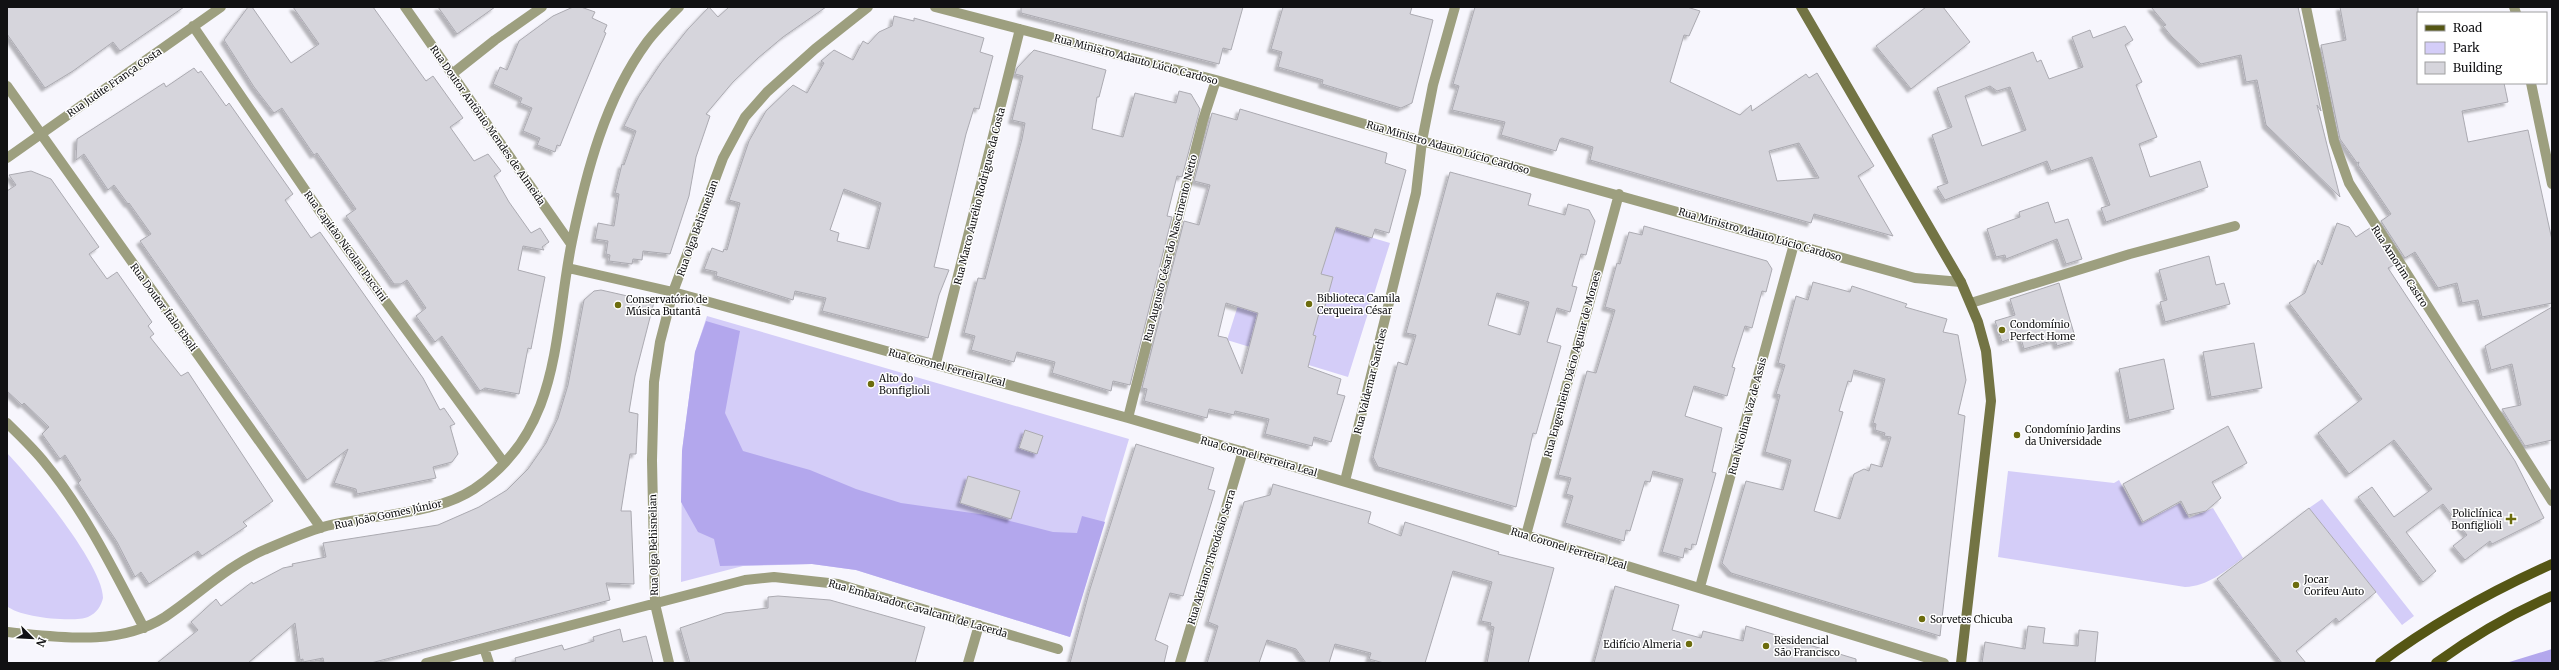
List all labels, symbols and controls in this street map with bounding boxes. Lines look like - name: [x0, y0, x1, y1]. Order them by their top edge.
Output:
- legend: [2417, 12, 2547, 84]
- text: Road: [2453, 20, 2482, 35]
- street label: Rua Ministro Adauto Lúcio Cardoso: [1053, 31, 1219, 88]
- text: Park: [2453, 40, 2480, 55]
- street label: Rua Doutor Antônio Mendes de Almeida: [427, 43, 548, 208]
- street label: Rua Judite França Costa: [65, 45, 165, 120]
- text: Building: [2453, 60, 2503, 75]
- street label: Rua Marco Aurélio Rodrigues da Costa: [951, 105, 1008, 286]
- street label: Rua Ministro Adauto Lúcio Cardoso: [1365, 118, 1531, 177]
- street label: Rua Augusto César do Nascimento Netto: [1141, 153, 1200, 343]
- street label: Rua Olga Behisnelian: [674, 178, 721, 278]
- street label: Rua Capitão Nicolau Puccini: [301, 188, 390, 304]
- street label: Rua Ministro Adauto Lúcio Cardoso: [1677, 205, 1843, 264]
- street label: Rua Amorim Castro: [2368, 223, 2431, 310]
- street label: Rua Doutor Ítalo Eboli: [127, 260, 201, 354]
- street label: Rua Engenheiro Dácio Aguiar de Moraes: [1541, 269, 1604, 459]
- place label: Biblioteca Camila Cerqueira César: [1317, 292, 1401, 317]
- place label: Conservatório de Música Butantã: [626, 293, 707, 318]
- marker: Biblioteca Camila Cerqueira César: [1304, 299, 1314, 309]
- marker: Conservatório de Música Butantã: [613, 300, 623, 310]
- place label: Condomínio Perfect Home: [2010, 318, 2075, 343]
- marker: Condomínio Perfect Home: [1997, 325, 2007, 335]
- street label: Rua Valdemar Sanches: [1351, 327, 1390, 435]
- street label: Rua Coronel Ferreira Leal: [887, 346, 1007, 389]
- street label: Rua Nicolina Vaz de Assis: [1726, 356, 1769, 476]
- place label: Alto do Bonfiglioli: [878, 372, 930, 397]
- marker: Alto do Bonfiglioli: [866, 379, 876, 389]
- place label: Condomínio Jardins da Universidade: [2025, 423, 2121, 448]
- marker: Condomínio Jardins da Universidade: [2012, 430, 2022, 440]
- street label: Rua Coronel Ferreira Leal: [1199, 434, 1319, 479]
- street label: Rua Adriano Theodósio Serra: [1185, 487, 1238, 626]
- street label: Rua Olga Behisnelian: [646, 494, 661, 596]
- street label: Rua João Gomes Júnior: [333, 497, 443, 532]
- place label: Policlínica Bonfiglioli: [2451, 507, 2503, 532]
- marker: Policlínica Bonfiglioli: [2505, 513, 2517, 525]
- street label: Rua Coronel Ferreira Leal: [1509, 525, 1628, 572]
- place label: Jocar Corifeu Auto: [2303, 573, 2364, 598]
- street label: Rua Embaixador Cavalcanti de Lacerda: [827, 577, 1010, 640]
- marker: Jocar Corifeu Auto: [2291, 580, 2301, 590]
- place label: Sorvetes Chicuba: [1930, 613, 2013, 626]
- marker: Sorvetes Chicuba: [1917, 614, 1927, 624]
- north arrow: [12, 618, 52, 658]
- place label: Residencial São Francisco: [1774, 634, 1840, 659]
- text: N: [33, 635, 49, 649]
- place label: Edifício Almeria: [1603, 638, 1682, 651]
- marker: Edifício Almeria: [1684, 639, 1694, 649]
- marker: Residencial São Francisco: [1761, 641, 1771, 651]

